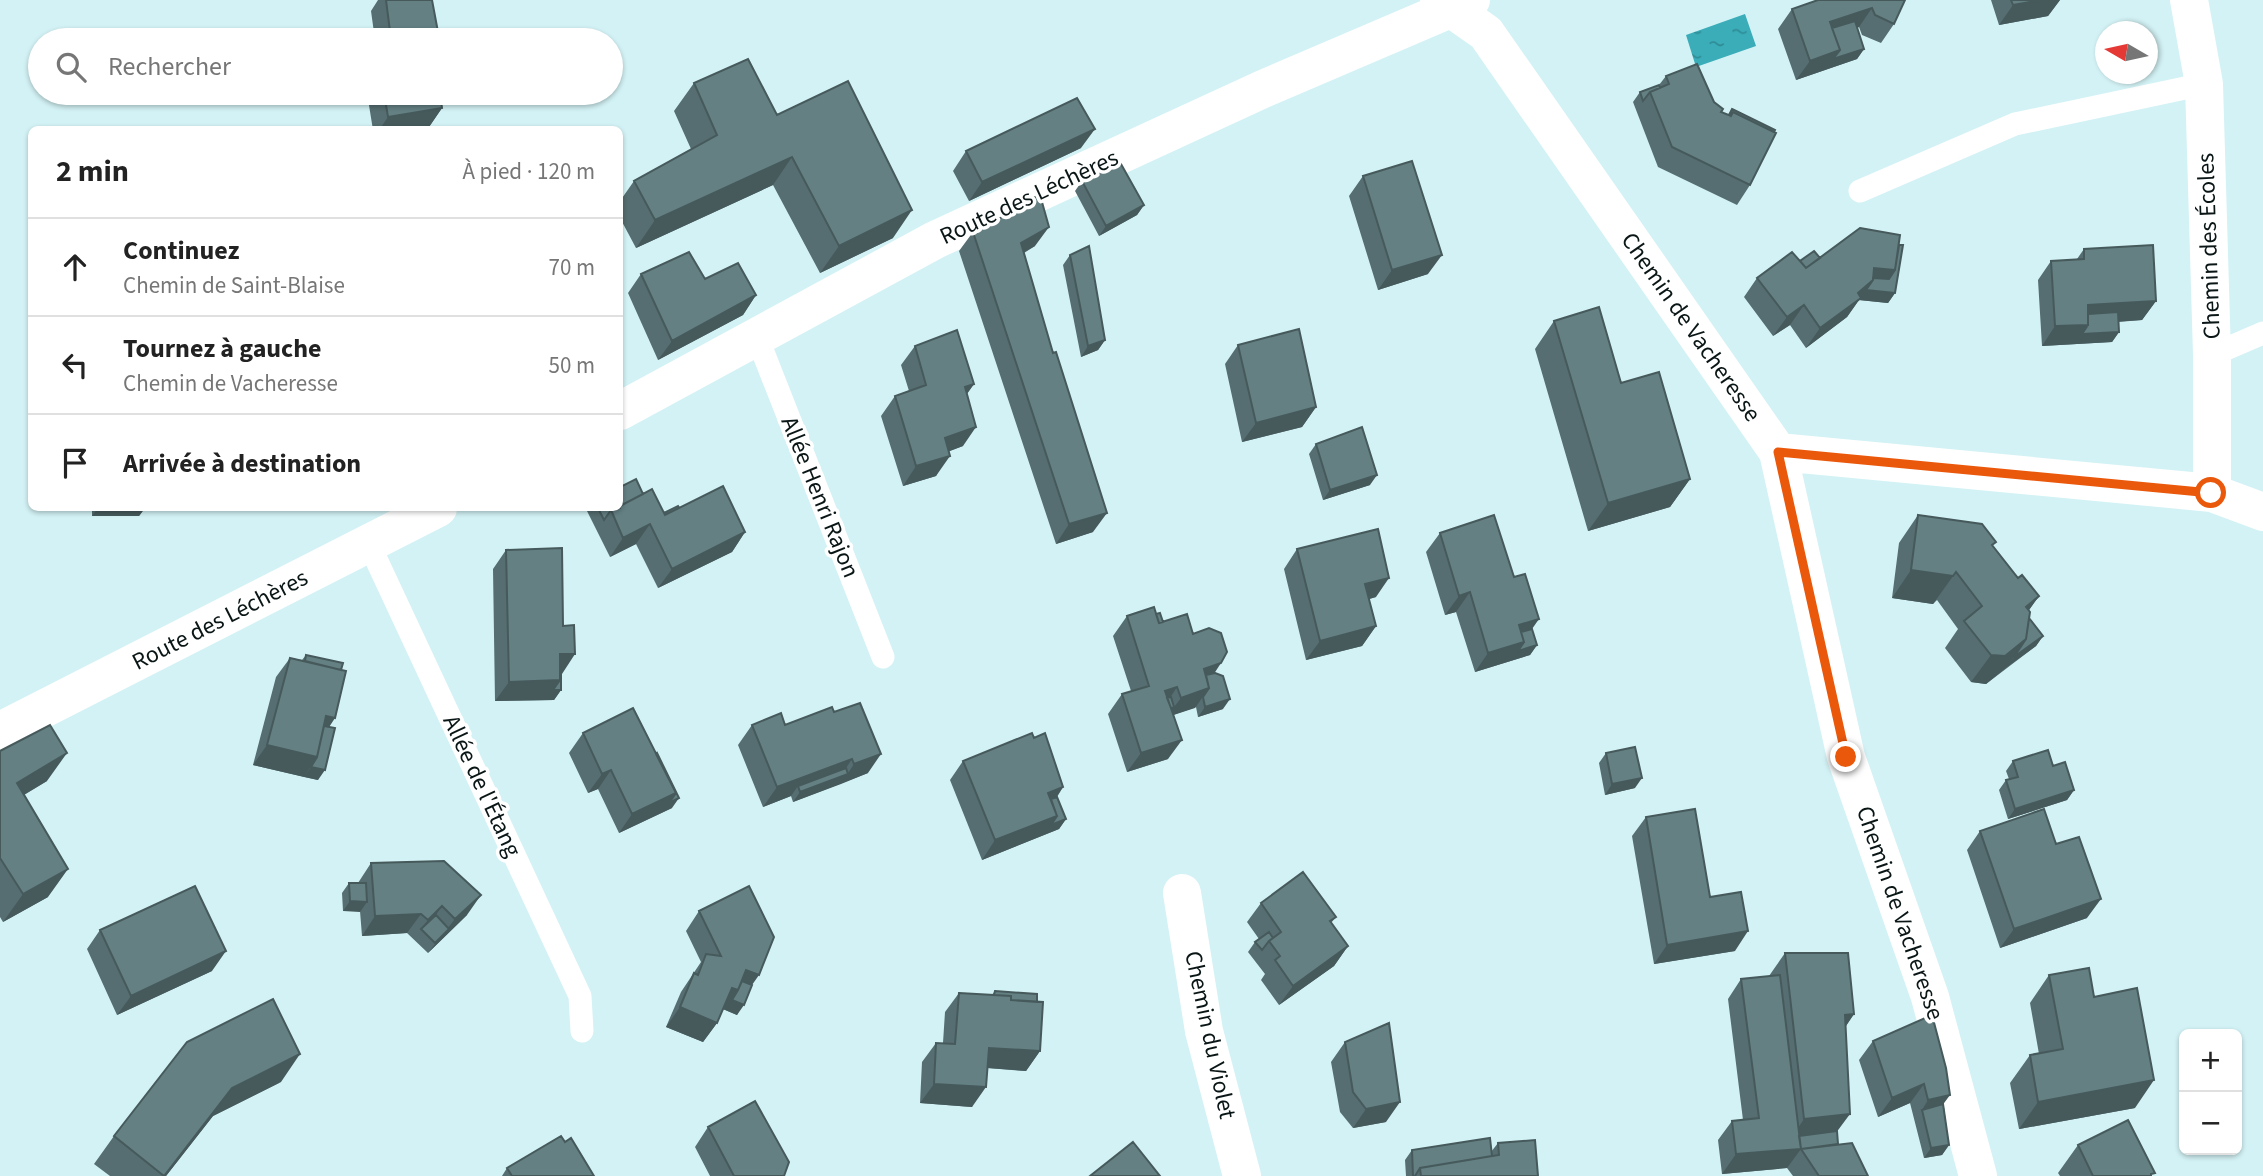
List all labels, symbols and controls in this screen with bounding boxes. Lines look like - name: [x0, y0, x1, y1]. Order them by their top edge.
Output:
- north arrow: [2095, 21, 2158, 84]
- search box: [28, 28, 623, 105]
- icon: search: [52, 48, 90, 86]
- text: Rechercher: [108, 48, 231, 85]
- street label: Route des Léchères: [934, 140, 1124, 254]
- text: 2 min: [56, 150, 129, 193]
- street label: Chemin des Écoles: [2188, 152, 2230, 340]
- text: À pied · 120 m: [462, 155, 595, 188]
- street label: Chemin de Vacheresse: [1612, 225, 1770, 429]
- text: Continuez: [123, 232, 239, 269]
- icon: ahead: [56, 248, 94, 286]
- text: 70 m: [548, 251, 595, 284]
- text: Chemin de Saint-Blaise: [123, 269, 345, 302]
- text: Tournez à gauche: [123, 330, 322, 367]
- icon: left: [56, 346, 94, 384]
- text: 50 m: [548, 349, 595, 382]
- text: Chemin de Vacheresse: [123, 367, 338, 400]
- street label: Allée Henri Rajon: [772, 411, 868, 583]
- icon: arrive: [56, 444, 94, 482]
- text: Arrivée à destination: [123, 445, 361, 482]
- route start: [2195, 477, 2226, 508]
- street label: Route des Léchères: [126, 561, 314, 679]
- street label: Allée de l'Étang: [434, 709, 530, 863]
- route end: [1830, 741, 1861, 772]
- street label: Chemin de Vacheresse: [1847, 801, 1953, 1025]
- street label: Chemin du Violet: [1175, 948, 1245, 1122]
- map controls: [2179, 1029, 2242, 1155]
- button: +: [2179, 1029, 2242, 1092]
- button: −: [2179, 1092, 2242, 1155]

